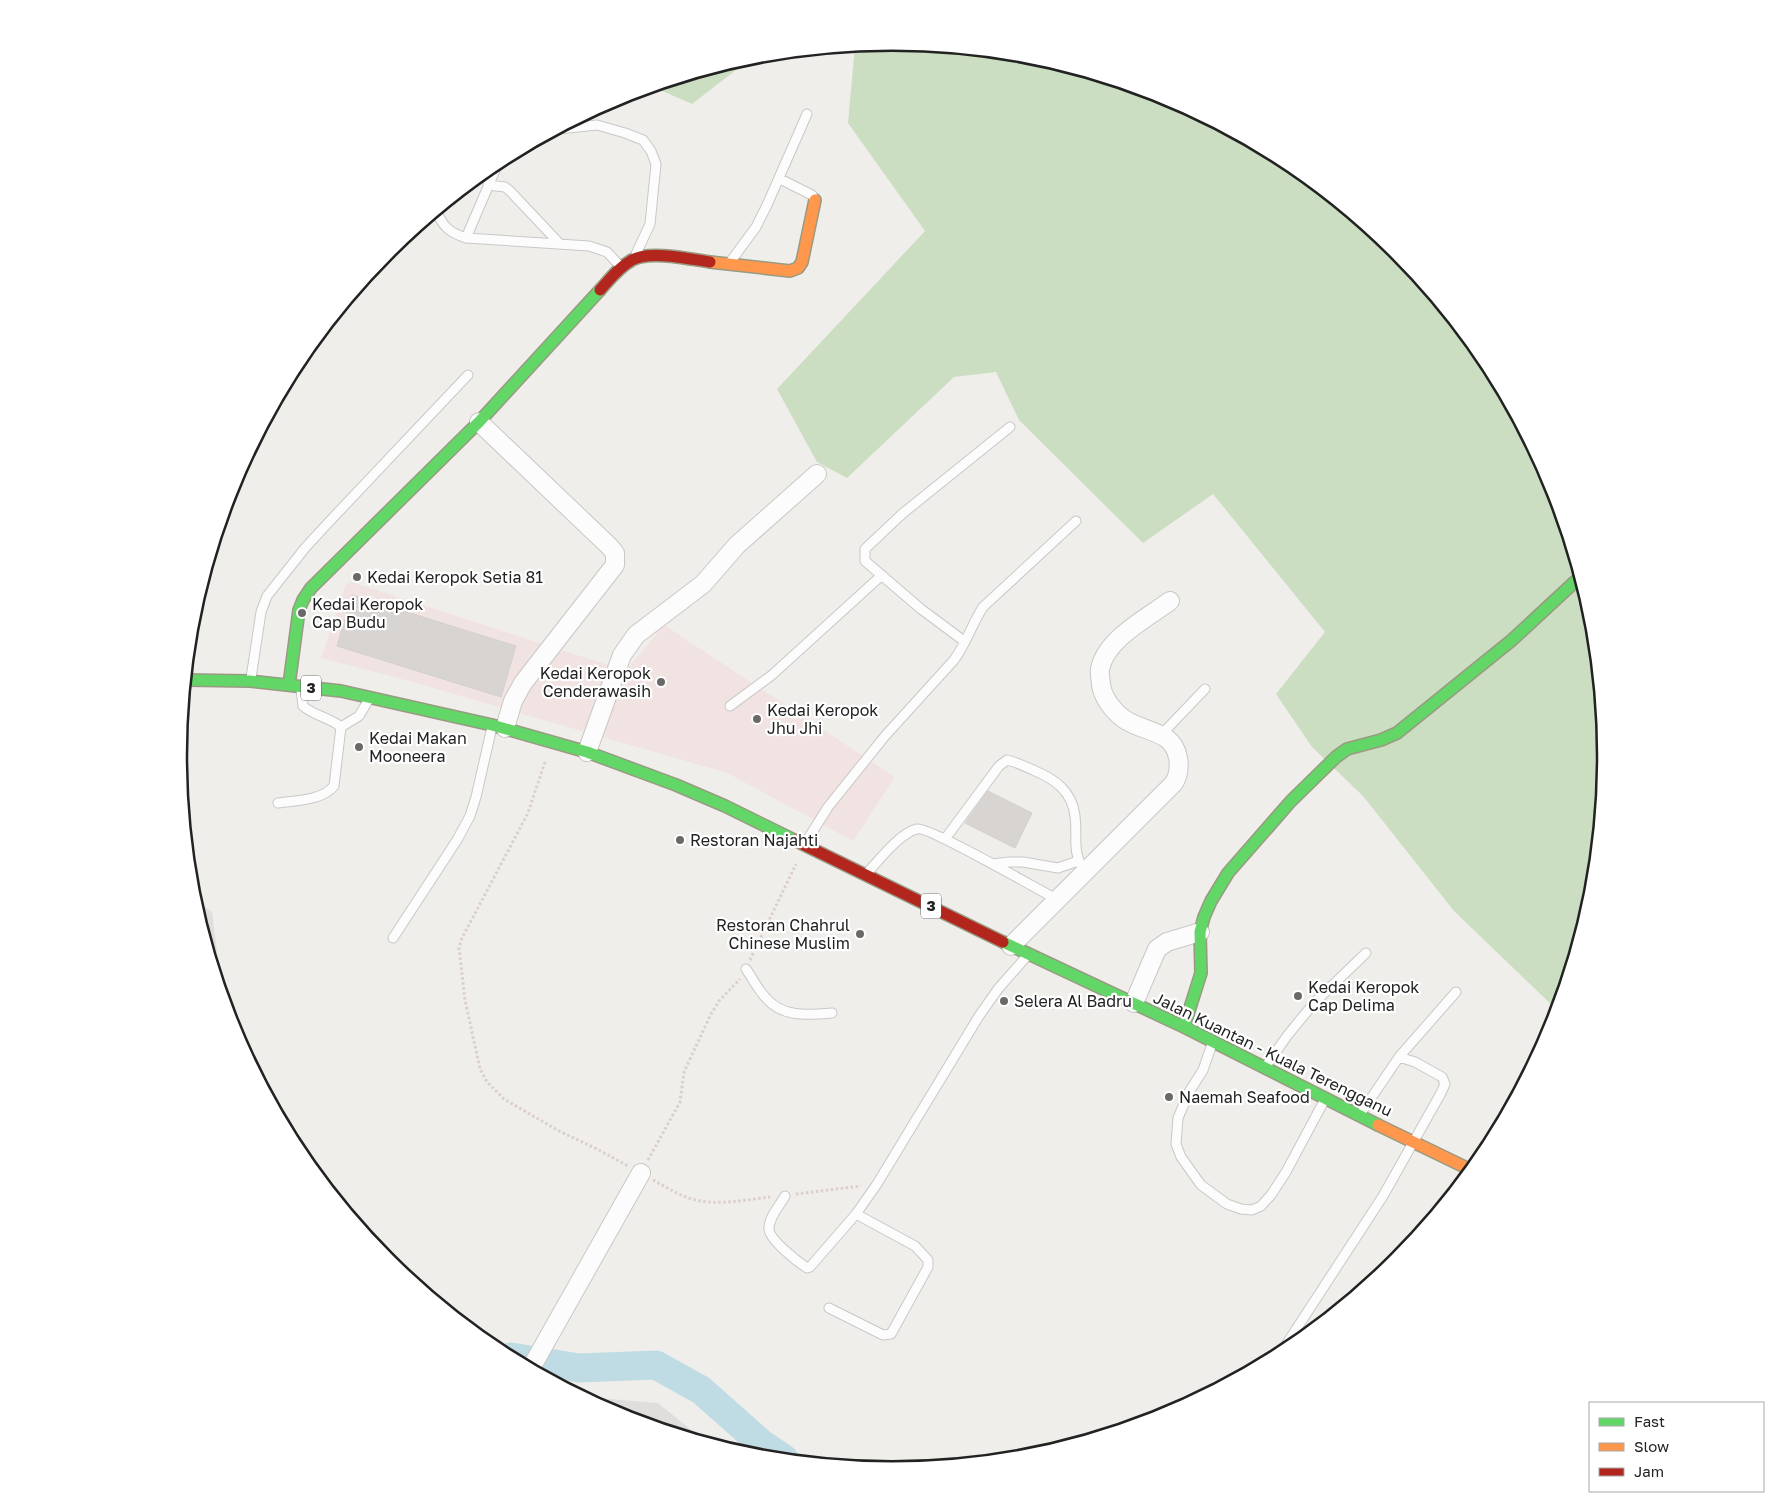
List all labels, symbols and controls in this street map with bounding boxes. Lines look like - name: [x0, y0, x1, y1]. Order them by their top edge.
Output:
- place label: Kedai Keropok Setia 81: [367, 567, 543, 587]
- marker: Kedai Keropok Setia 81: [351, 571, 363, 583]
- place label: Kedai Keropok Cap Budu: [312, 594, 423, 632]
- marker: Kedai Keropok Cap Budu: [296, 607, 308, 619]
- place label: Kedai Keropok Cenderawasih: [540, 663, 651, 701]
- road number: 3: [301, 676, 321, 700]
- marker: Kedai Keropok Cenderawasih: [655, 676, 667, 688]
- place label: Kedai Keropok Jhu Jhi: [767, 700, 878, 738]
- marker: Kedai Keropok Jhu Jhi: [751, 713, 763, 725]
- place label: Kedai Makan Mooneera: [369, 728, 467, 766]
- marker: Kedai Makan Mooneera: [353, 741, 365, 753]
- place label: Restoran Najahti: [690, 830, 818, 850]
- marker: Restoran Najahti: [674, 834, 686, 846]
- road number: 3: [921, 894, 941, 918]
- place label: Restoran Chahrul Chinese Muslim: [716, 915, 850, 953]
- marker: Restoran Chahrul Chinese Muslim: [854, 928, 866, 940]
- place label: Kedai Keropok Cap Delima: [1308, 977, 1419, 1015]
- street label: Jalan Kuantan - Kuala Terengganu: [1150, 987, 1396, 1121]
- marker: Kedai Keropok Cap Delima: [1292, 990, 1304, 1002]
- place label: Selera Al Badru: [1014, 991, 1132, 1011]
- marker: Selera Al Badru: [998, 995, 1010, 1007]
- place label: Naemah Seafood: [1179, 1087, 1310, 1107]
- marker: Naemah Seafood: [1163, 1091, 1175, 1103]
- legend: [1589, 1402, 1764, 1492]
- text: Fast: [1634, 1412, 1665, 1430]
- text: Slow: [1634, 1437, 1669, 1455]
- text: Jam: [1634, 1462, 1664, 1480]

